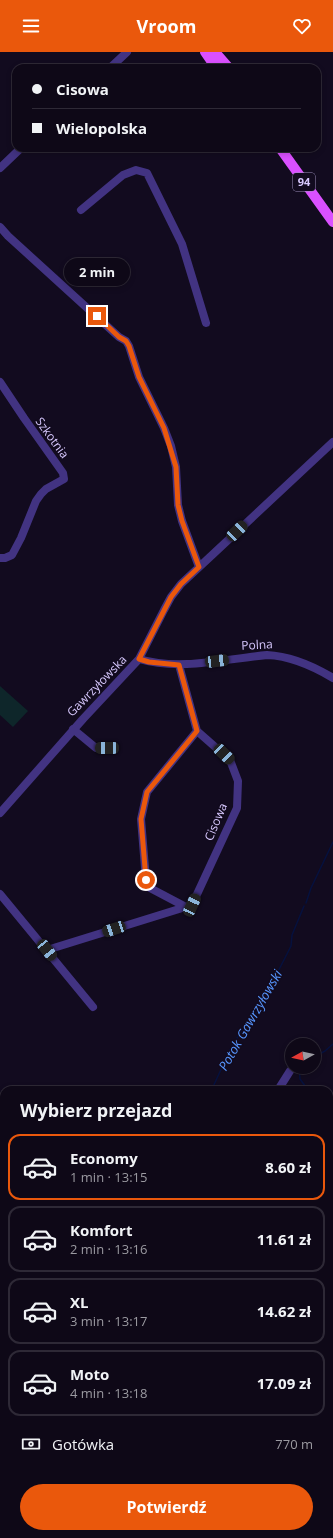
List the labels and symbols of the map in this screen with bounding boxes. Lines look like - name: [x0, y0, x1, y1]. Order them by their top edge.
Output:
- road number: 94: [293, 173, 315, 191]
- callout: 2 min: [64, 258, 130, 286]
- route end: [88, 307, 106, 325]
- street label: Szkotnia: [32, 414, 73, 462]
- car: [224, 518, 250, 544]
- street label: Polna: [241, 635, 273, 654]
- street label: Gawrzyłowska: [63, 651, 130, 720]
- car: [204, 654, 230, 668]
- car: [211, 741, 237, 767]
- car: [95, 742, 119, 754]
- street label: Cisowa: [200, 800, 231, 843]
- route start: [137, 871, 155, 889]
- car: [181, 892, 203, 918]
- car: [101, 920, 127, 938]
- car: [35, 937, 59, 963]
- water label: Potok Gawrzyłowski: [214, 966, 287, 1074]
- north arrow: [285, 1038, 321, 1074]

